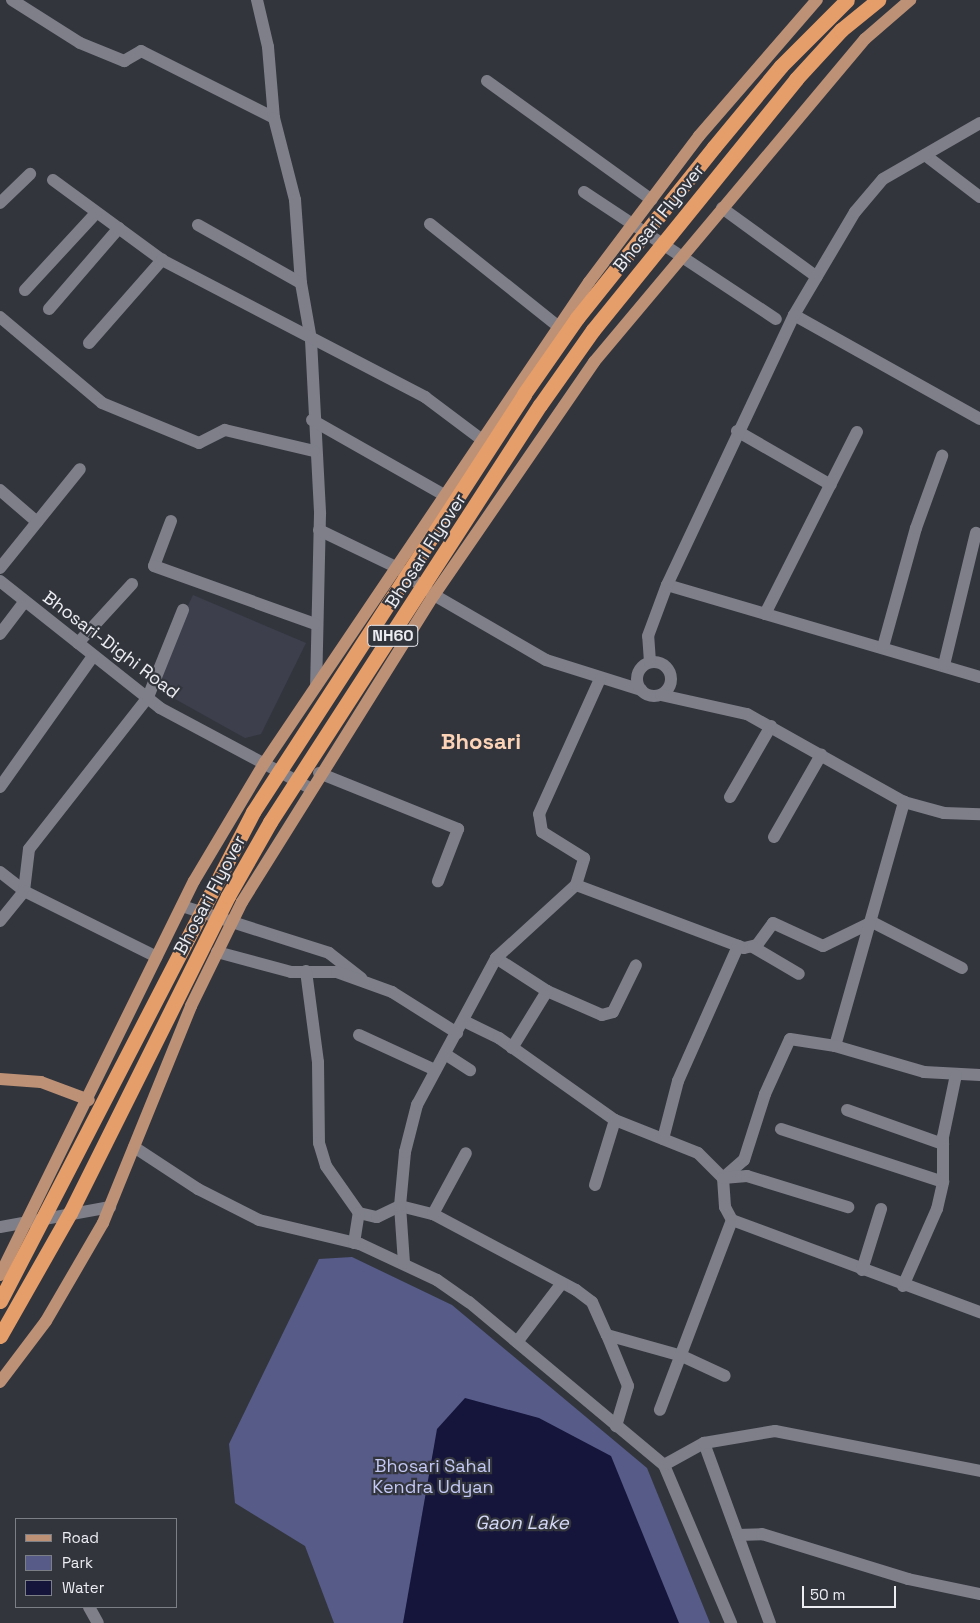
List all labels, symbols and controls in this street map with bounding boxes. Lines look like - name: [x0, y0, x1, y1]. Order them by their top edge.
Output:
- street label: Bhosari Flyover: [609, 160, 709, 276]
- street label: Bhosari Flyover: [381, 490, 471, 612]
- street label: Bhosari-Dighi Road: [38, 587, 184, 703]
- road number: NH60: [367, 622, 419, 650]
- district label: Bhosari: [441, 729, 521, 755]
- street label: Bhosari Flyover: [169, 832, 251, 958]
- park label: Bhosari Sahal Kendra Udyan: [372, 1456, 494, 1498]
- water label: Gaon Lake: [475, 1512, 569, 1534]
- legend: [15, 1518, 178, 1608]
- text: Road: [62, 1528, 99, 1547]
- text: Park: [62, 1553, 93, 1572]
- scale bar: [805, 1576, 899, 1608]
- text: Water: [62, 1578, 104, 1597]
- text: 50 m: [810, 1585, 845, 1604]

